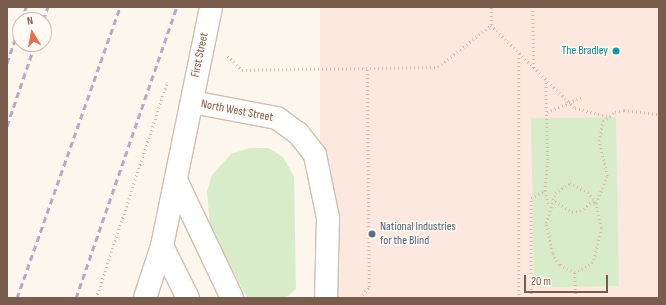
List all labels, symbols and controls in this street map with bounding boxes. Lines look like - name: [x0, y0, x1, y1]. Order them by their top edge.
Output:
- north arrow: [12, 12, 52, 52]
- text: N: [26, 14, 34, 28]
- street label: First Street: [188, 31, 212, 79]
- place label: The Bradley: [562, 44, 608, 58]
- marker: The Bradley: [611, 46, 621, 56]
- street label: North West Street: [200, 97, 274, 125]
- place label: National Industries for the Blind: [380, 220, 456, 248]
- marker: National Industries for the Blind: [367, 229, 377, 239]
- scale bar: [526, 267, 610, 293]
- text: 20 m: [531, 274, 551, 289]

